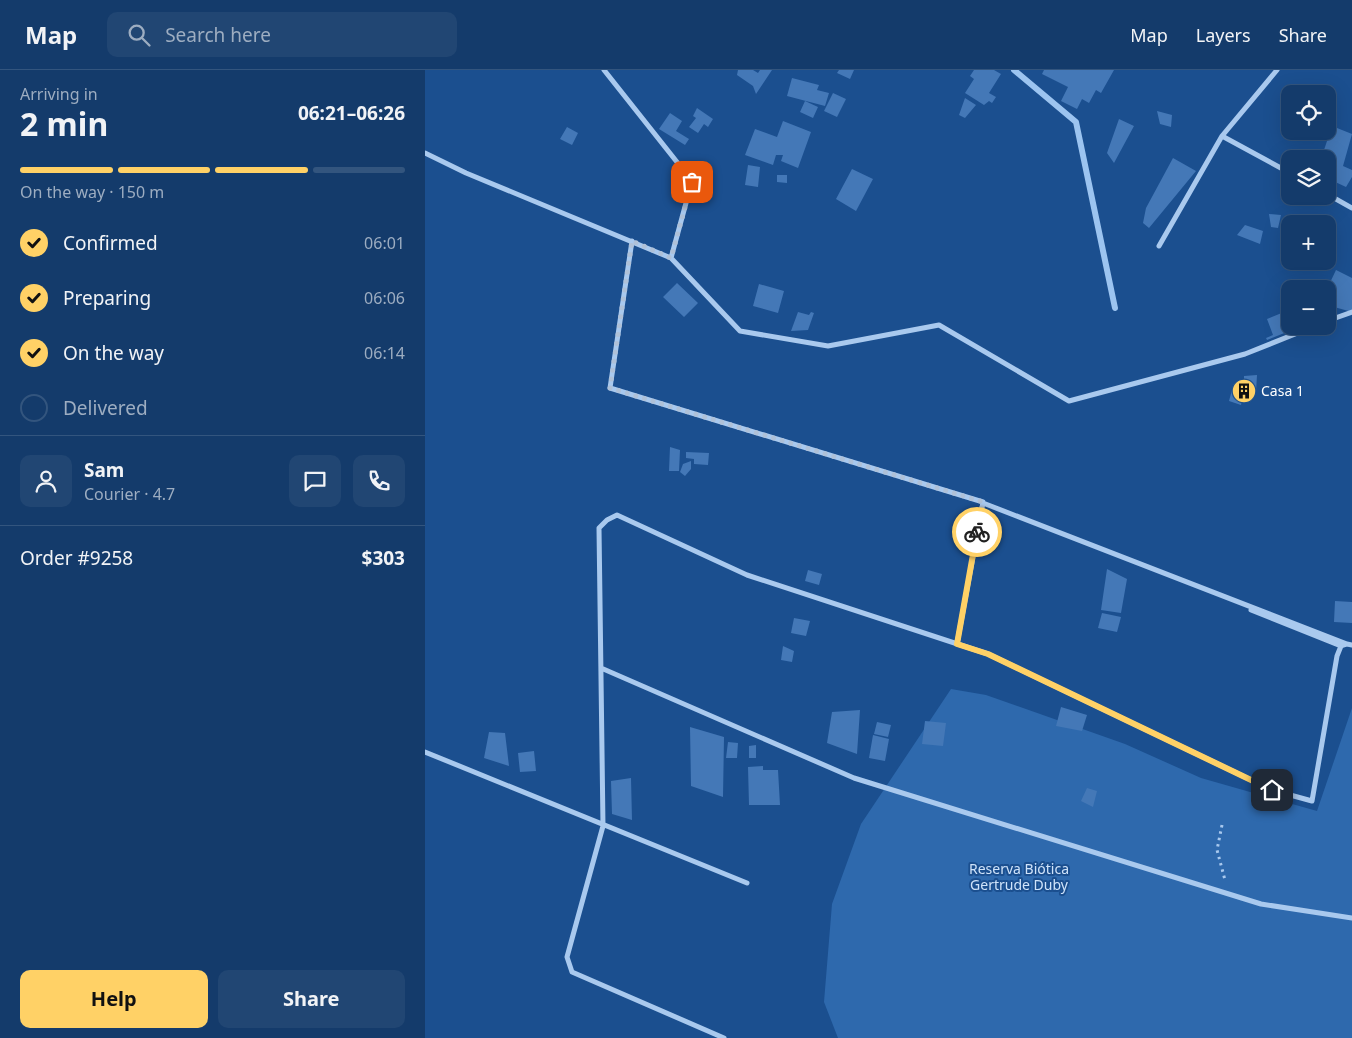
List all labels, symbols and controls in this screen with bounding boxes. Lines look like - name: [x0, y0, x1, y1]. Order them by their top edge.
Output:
- search box: [107, 12, 457, 57]
- text: Map: [25, 18, 77, 51]
- icon: search: [125, 21, 153, 49]
- text: Search here: [165, 22, 271, 48]
- text: Map: [1130, 23, 1168, 47]
- text: Layers: [1196, 23, 1251, 47]
- text: Share: [1279, 23, 1327, 47]
- text: Arriving in: [20, 83, 98, 105]
- map controls: [1281, 85, 1336, 335]
- button: locate: [1281, 85, 1336, 140]
- text: 06:21–06:26: [298, 100, 405, 126]
- text: 2 min: [20, 102, 108, 145]
- button: layers: [1281, 150, 1336, 205]
- pin: [671, 161, 713, 203]
- icon: bag: [678, 168, 706, 196]
- text: On the way · 150 m: [20, 181, 164, 203]
- button: +: [1281, 215, 1336, 270]
- icon: check: [20, 229, 48, 257]
- text: Confirmed: [63, 230, 158, 256]
- text: 06:01: [364, 232, 405, 254]
- button: −: [1281, 280, 1336, 335]
- icon: check: [20, 284, 48, 312]
- text: Preparing: [63, 285, 151, 311]
- text: 06:06: [364, 287, 405, 309]
- icon: check: [20, 339, 48, 367]
- text: On the way: [63, 340, 164, 366]
- text: 06:14: [364, 342, 405, 364]
- building icon: Casa 1: [1231, 378, 1257, 404]
- place label: Casa 1: [1261, 381, 1304, 400]
- text: Delivered: [63, 395, 148, 421]
- button: person: [20, 455, 72, 507]
- button: chat: [289, 455, 341, 507]
- button: phone: [353, 455, 405, 507]
- text: Sam: [84, 457, 124, 483]
- text: Courier · 4.7: [84, 483, 175, 505]
- courier: [952, 507, 1002, 557]
- icon: bike: [963, 518, 991, 546]
- text: Order #9258: [20, 545, 133, 571]
- text: $303: [362, 545, 405, 571]
- pin: [1251, 769, 1293, 811]
- icon: home: [1258, 776, 1286, 804]
- park label: Reserva Biótica Gertrude Duby: [969, 859, 1069, 894]
- button: Help: [20, 970, 208, 1028]
- button: Share: [218, 970, 405, 1028]

